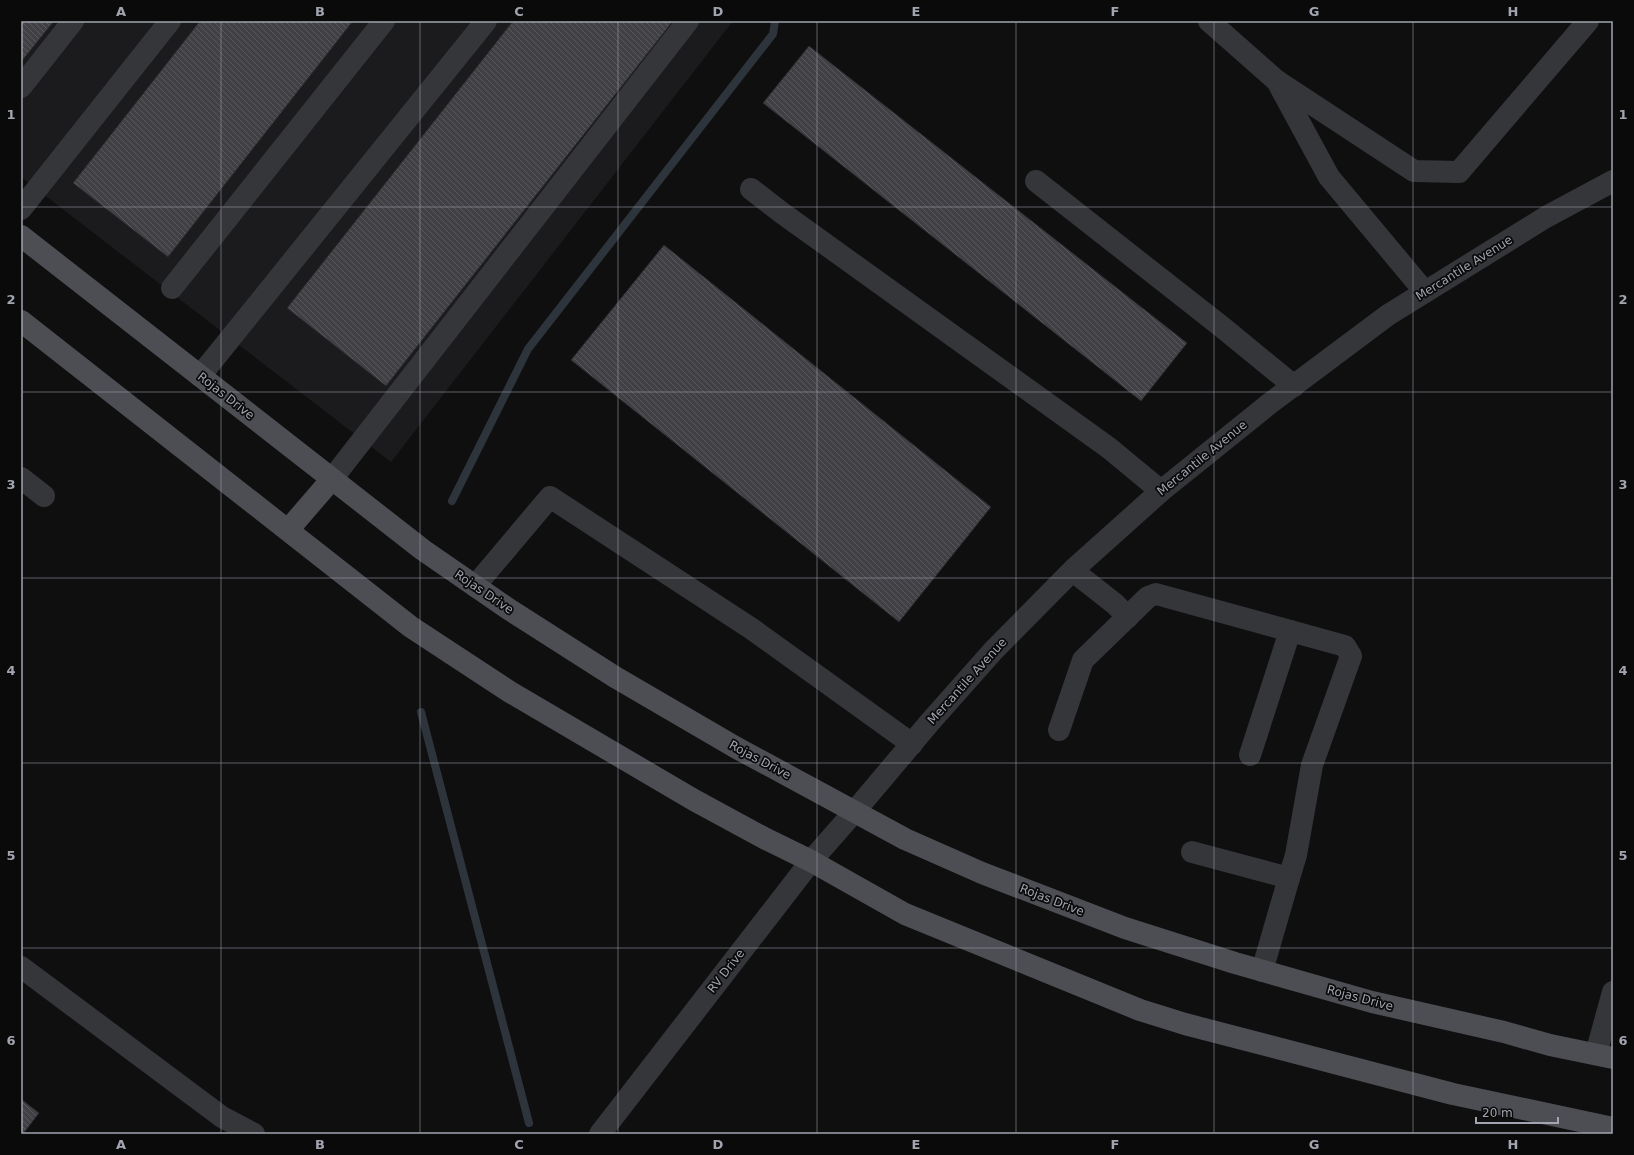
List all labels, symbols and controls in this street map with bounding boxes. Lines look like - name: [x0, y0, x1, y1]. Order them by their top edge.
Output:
- text: A: [116, 4, 126, 19]
- text: B: [315, 4, 325, 19]
- text: C: [514, 4, 524, 19]
- text: D: [713, 4, 724, 19]
- text: E: [912, 4, 920, 19]
- text: F: [1111, 4, 1119, 19]
- text: G: [1309, 4, 1319, 19]
- text: H: [1508, 4, 1518, 19]
- text: 1: [6, 107, 16, 122]
- text: 1: [1618, 107, 1628, 122]
- street label: Mercantile Avenue: [1413, 233, 1515, 303]
- text: 2: [6, 292, 16, 307]
- text: 2: [1618, 292, 1628, 307]
- street label: Rojas Drive: [195, 370, 257, 422]
- street label: Mercantile Avenue: [1154, 418, 1250, 498]
- text: 3: [6, 477, 16, 492]
- text: 3: [1618, 477, 1628, 492]
- street label: Rojas Drive: [452, 567, 516, 617]
- street label: Mercantile Avenue: [925, 635, 1009, 727]
- text: 4: [6, 663, 16, 678]
- text: 4: [1618, 663, 1628, 678]
- street label: Rojas Drive: [727, 738, 793, 782]
- text: 5: [6, 848, 16, 863]
- text: 5: [1618, 848, 1628, 863]
- street label: Rojas Drive: [1018, 881, 1086, 919]
- street label: RV Drive: [705, 946, 747, 996]
- street label: Rojas Drive: [1325, 982, 1395, 1014]
- text: 6: [6, 1033, 16, 1048]
- text: 6: [1618, 1033, 1628, 1048]
- scale bar: [1476, 1099, 1558, 1125]
- text: 20 m: [1482, 1106, 1513, 1120]
- text: A: [116, 1137, 126, 1152]
- text: B: [315, 1137, 325, 1152]
- text: C: [514, 1137, 524, 1152]
- text: D: [713, 1137, 724, 1152]
- text: E: [912, 1137, 920, 1152]
- text: F: [1111, 1137, 1119, 1152]
- text: G: [1309, 1137, 1319, 1152]
- text: H: [1508, 1137, 1518, 1152]

